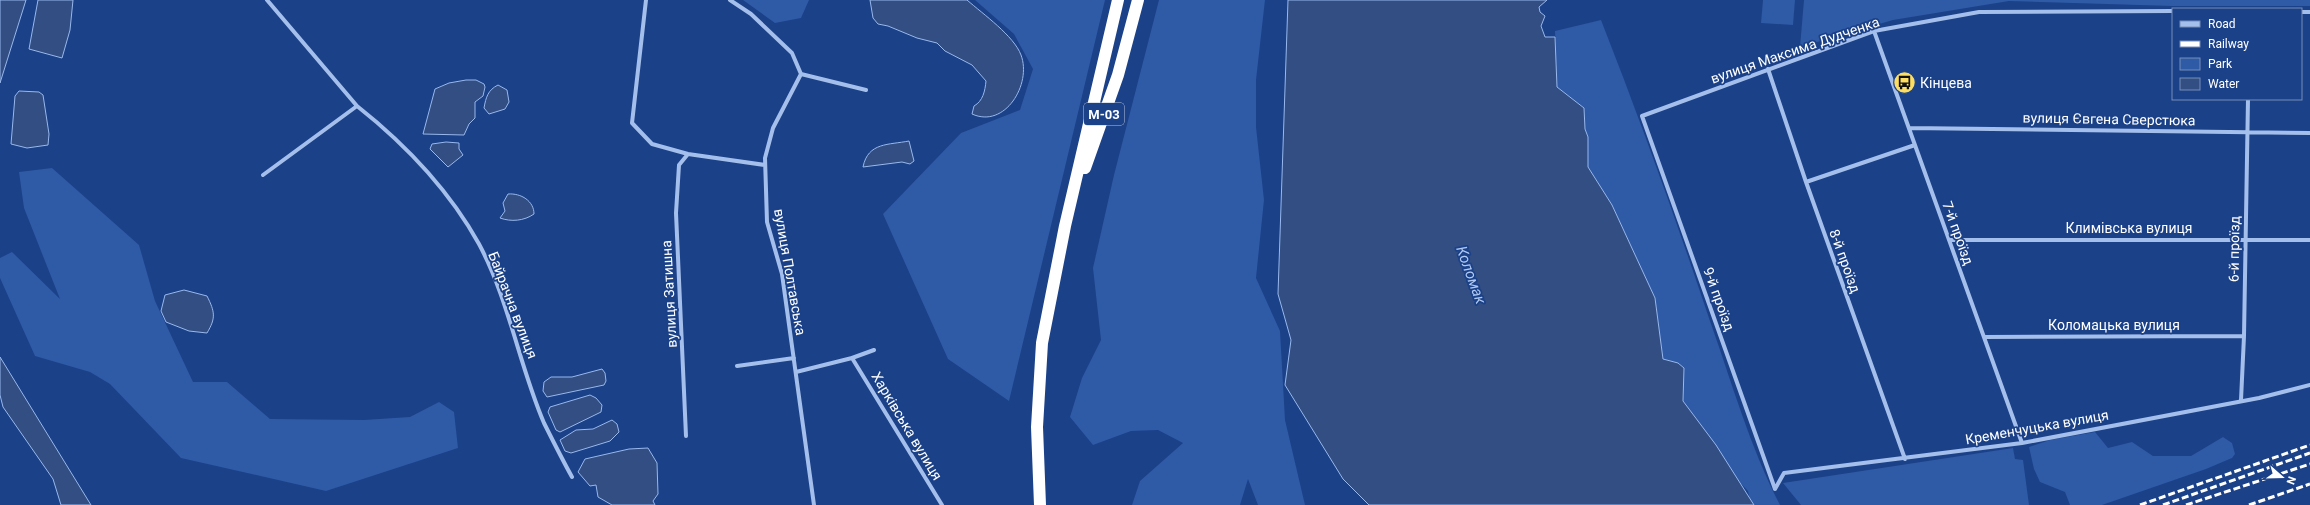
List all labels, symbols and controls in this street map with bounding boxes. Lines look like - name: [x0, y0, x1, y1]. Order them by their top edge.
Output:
- legend: [2172, 8, 2302, 100]
- street label: вулиця Максима Дудченка: [1708, 14, 1882, 86]
- text: Road: [2208, 17, 2236, 31]
- text: Railway: [2208, 37, 2249, 51]
- text: Park: [2208, 57, 2233, 71]
- bus stop icon: Кінцева: [1891, 70, 1917, 96]
- place label: Кінцева: [1920, 75, 1972, 91]
- text: Water: [2208, 77, 2239, 91]
- road number: М-03: [1084, 103, 1124, 125]
- street label: вулиця Євгена Сверстюка: [2022, 109, 2196, 129]
- street label: 7-й проїзд: [1939, 199, 1977, 267]
- street label: вулиця Полтавська: [771, 207, 809, 337]
- street label: 6-й проїзд: [2225, 215, 2243, 282]
- street label: Климівська вулиця: [2065, 220, 2193, 236]
- street label: 8-й проїзд: [1826, 227, 1864, 295]
- street label: вулиця Затишна: [658, 240, 680, 348]
- water label: Коломак: [1452, 243, 1490, 308]
- street label: Байрачна вулиця: [485, 249, 541, 361]
- street label: 9-й проїзд: [1700, 265, 1738, 333]
- street label: Коломацька вулиця: [2048, 317, 2180, 333]
- street label: Харківська вулиця: [868, 369, 946, 483]
- street label: Кременчуцька вулиця: [1964, 407, 2110, 447]
- north arrow: [2262, 457, 2302, 497]
- text: N: [2283, 474, 2298, 486]

